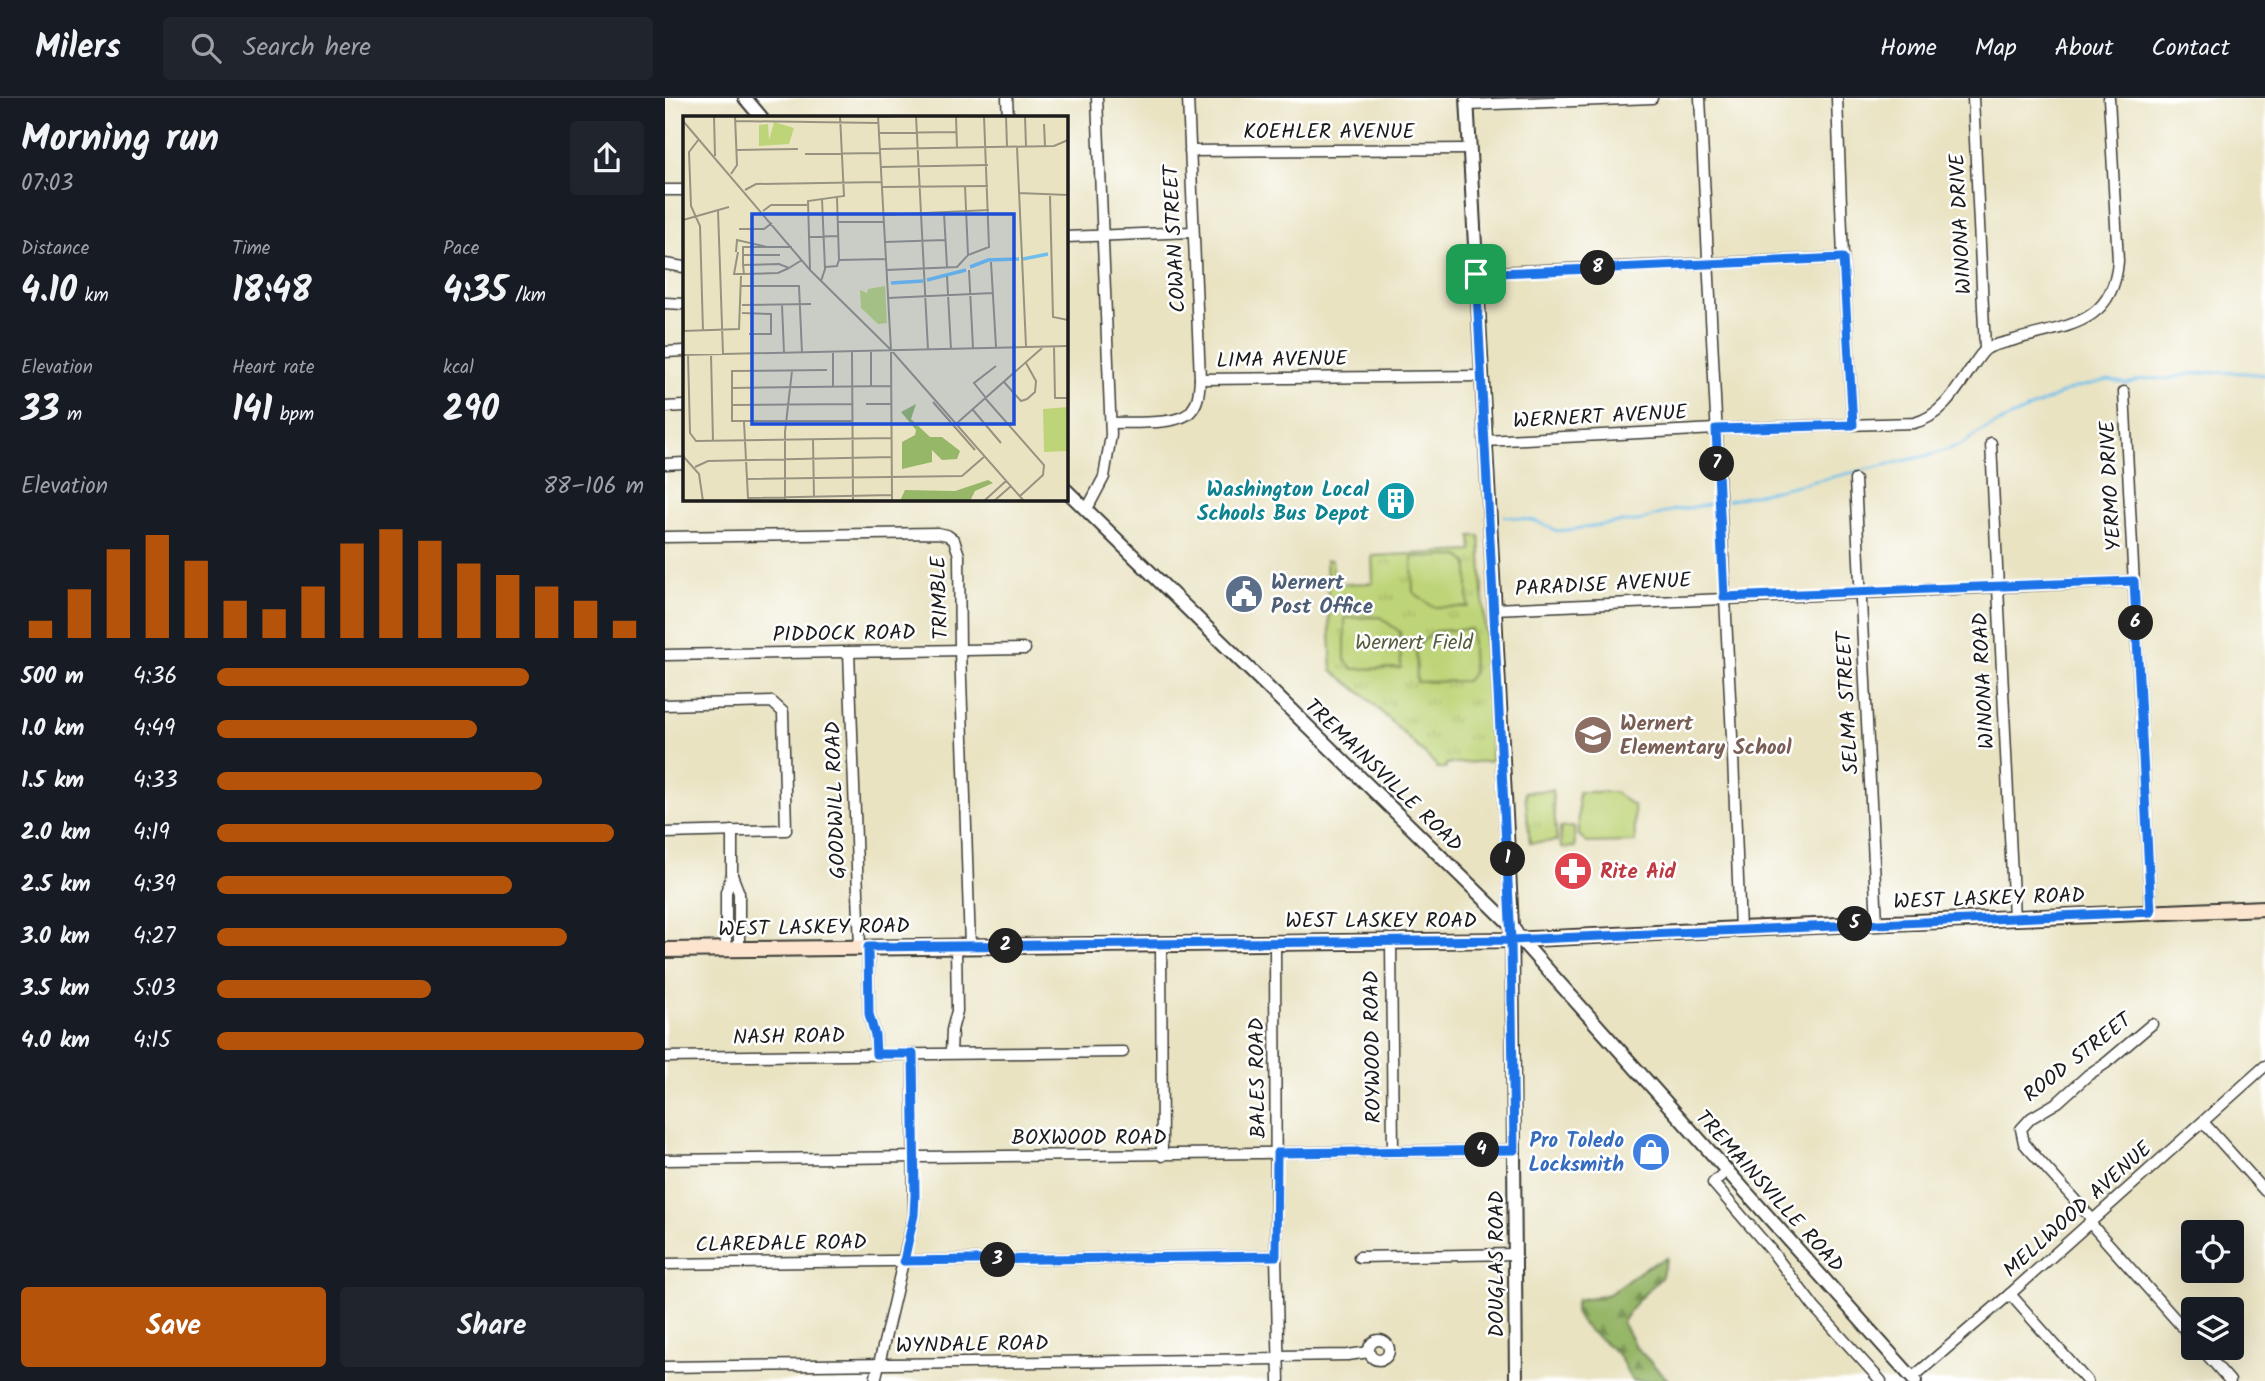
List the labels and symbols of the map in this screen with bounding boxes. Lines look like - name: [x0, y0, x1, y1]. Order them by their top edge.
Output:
- inset map: [683, 116, 1067, 500]
- street label: KOEHLER AVENUE: [1243, 116, 1415, 149]
- street label: WINONA DRIVE: [1941, 152, 1982, 295]
- street label: COWAN STREET: [1155, 163, 1196, 314]
- pin: [1446, 244, 1506, 304]
- pin: 8: [1581, 250, 1615, 286]
- street label: LIMA AVENUE: [1216, 343, 1349, 378]
- street label: WERNERT AVENUE: [1512, 396, 1689, 439]
- street label: YERMO DRIVE: [2092, 419, 2131, 552]
- pin: 7: [1699, 446, 1735, 482]
- place label: Washington Local Schools Bus Depot: [1197, 474, 1370, 531]
- building icon: Washington Local Schools Bus Depot: [1375, 480, 1417, 522]
- street label: TRIMBLE: [923, 555, 958, 640]
- street label: PARADISE AVENUE: [1514, 564, 1693, 607]
- place label: Wernert Post Office: [1271, 567, 1373, 624]
- public building icon: Wernert Post Office: [1223, 573, 1265, 615]
- pin: 6: [2119, 606, 2153, 640]
- street label: WINONA ROAD: [1964, 612, 2005, 750]
- street label: PIDDOCK ROAD: [772, 617, 916, 652]
- park label: Wernert Field: [1355, 627, 1474, 660]
- street label: SELMA STREET: [1828, 629, 1869, 775]
- street label: TREMAINSVILLE ROAD: [1296, 691, 1470, 861]
- place label: Wernert Elementary School: [1620, 708, 1792, 765]
- school or university icon: Wernert Elementary School: [1572, 714, 1614, 756]
- street label: GOODWILL ROAD: [817, 720, 856, 879]
- pin: 1: [1491, 842, 1525, 876]
- pharmacy icon: Rite Aid: [1552, 850, 1594, 892]
- place label: Rite Aid: [1600, 856, 1677, 889]
- street label: WEST LASKEY ROAD: [1893, 880, 2085, 919]
- street label: WEST LASKEY ROAD: [1285, 905, 1477, 938]
- pin: 5: [1837, 906, 1873, 942]
- street label: WEST LASKEY ROAD: [718, 910, 910, 947]
- pin: 2: [989, 928, 1023, 964]
- street label: ROYWOOD ROAD: [1356, 970, 1391, 1124]
- street label: ROOD STREET: [2016, 1004, 2141, 1111]
- street label: BALES ROAD: [1241, 1017, 1276, 1139]
- street label: NASH ROAD: [733, 1020, 845, 1055]
- street label: TREMAINSVILLE ROAD: [1686, 1103, 1851, 1281]
- street label: BOXWOOD ROAD: [1012, 1122, 1166, 1155]
- place label: Pro Toledo Locksmith: [1529, 1125, 1624, 1182]
- shop icon: Pro Toledo Locksmith: [1630, 1131, 1672, 1173]
- pin: 4: [1465, 1132, 1499, 1168]
- street label: MELLWOOD AVENUE: [1996, 1133, 2161, 1286]
- street label: DOUGLAS ROAD: [1481, 1190, 1514, 1338]
- street label: CLAREDALE ROAD: [695, 1227, 867, 1262]
- pin: 3: [981, 1242, 1015, 1278]
- street label: WYNDALE ROAD: [895, 1328, 1049, 1363]

